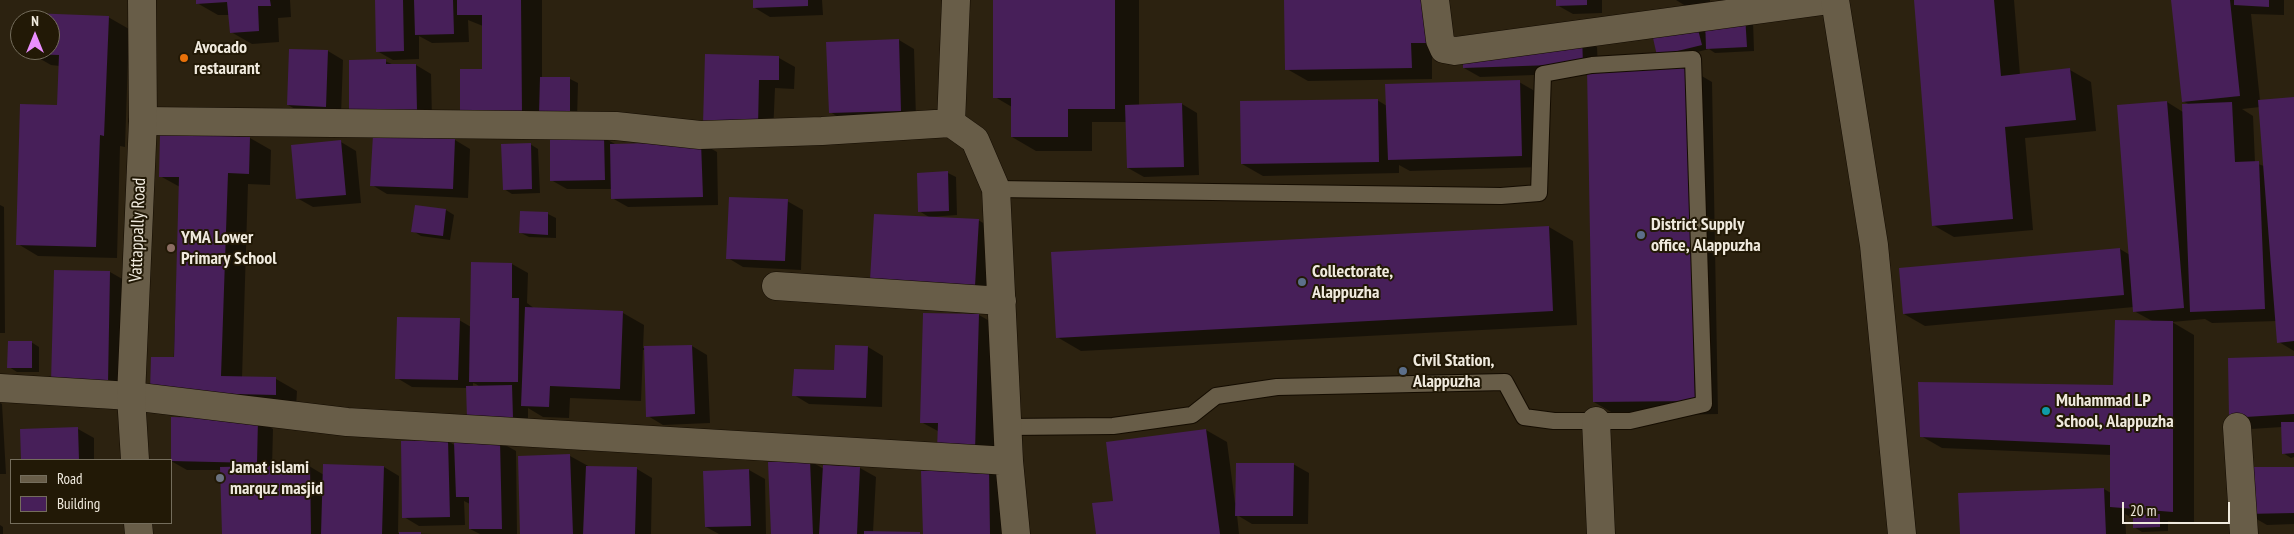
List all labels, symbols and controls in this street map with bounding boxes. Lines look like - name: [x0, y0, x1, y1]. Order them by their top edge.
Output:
- north arrow: [10, 10, 60, 60]
- text: N: [31, 12, 39, 30]
- place label: Avocado restaurant: [194, 37, 260, 80]
- marker: Avocado restaurant: [178, 52, 190, 64]
- street label: Vattappally Road: [125, 177, 151, 283]
- place label: District Supply office, Alappuzha: [1651, 214, 1761, 256]
- place label: YMA Lower Primary School: [181, 227, 277, 270]
- marker: District Supply office, Alappuzha: [1635, 229, 1647, 241]
- marker: YMA Lower Primary School: [165, 242, 177, 254]
- place label: Collectorate, Alappuzha: [1312, 261, 1393, 304]
- marker: Collectorate, Alappuzha: [1296, 276, 1308, 288]
- place label: Civil Station, Alappuzha: [1413, 350, 1494, 392]
- marker: Civil Station, Alappuzha: [1397, 365, 1409, 377]
- place label: Muhammad LP School, Alappuzha: [2056, 390, 2174, 432]
- marker: Muhammad LP School, Alappuzha: [2040, 405, 2052, 417]
- place label: Jamat islami marquz masjid: [230, 457, 323, 499]
- legend: [10, 459, 172, 524]
- text: Road: [57, 469, 83, 488]
- marker: Jamat islami marquz masjid: [214, 472, 226, 484]
- scale bar: [2124, 492, 2232, 524]
- text: Building: [57, 494, 100, 513]
- text: 20 m: [2130, 501, 2156, 520]

